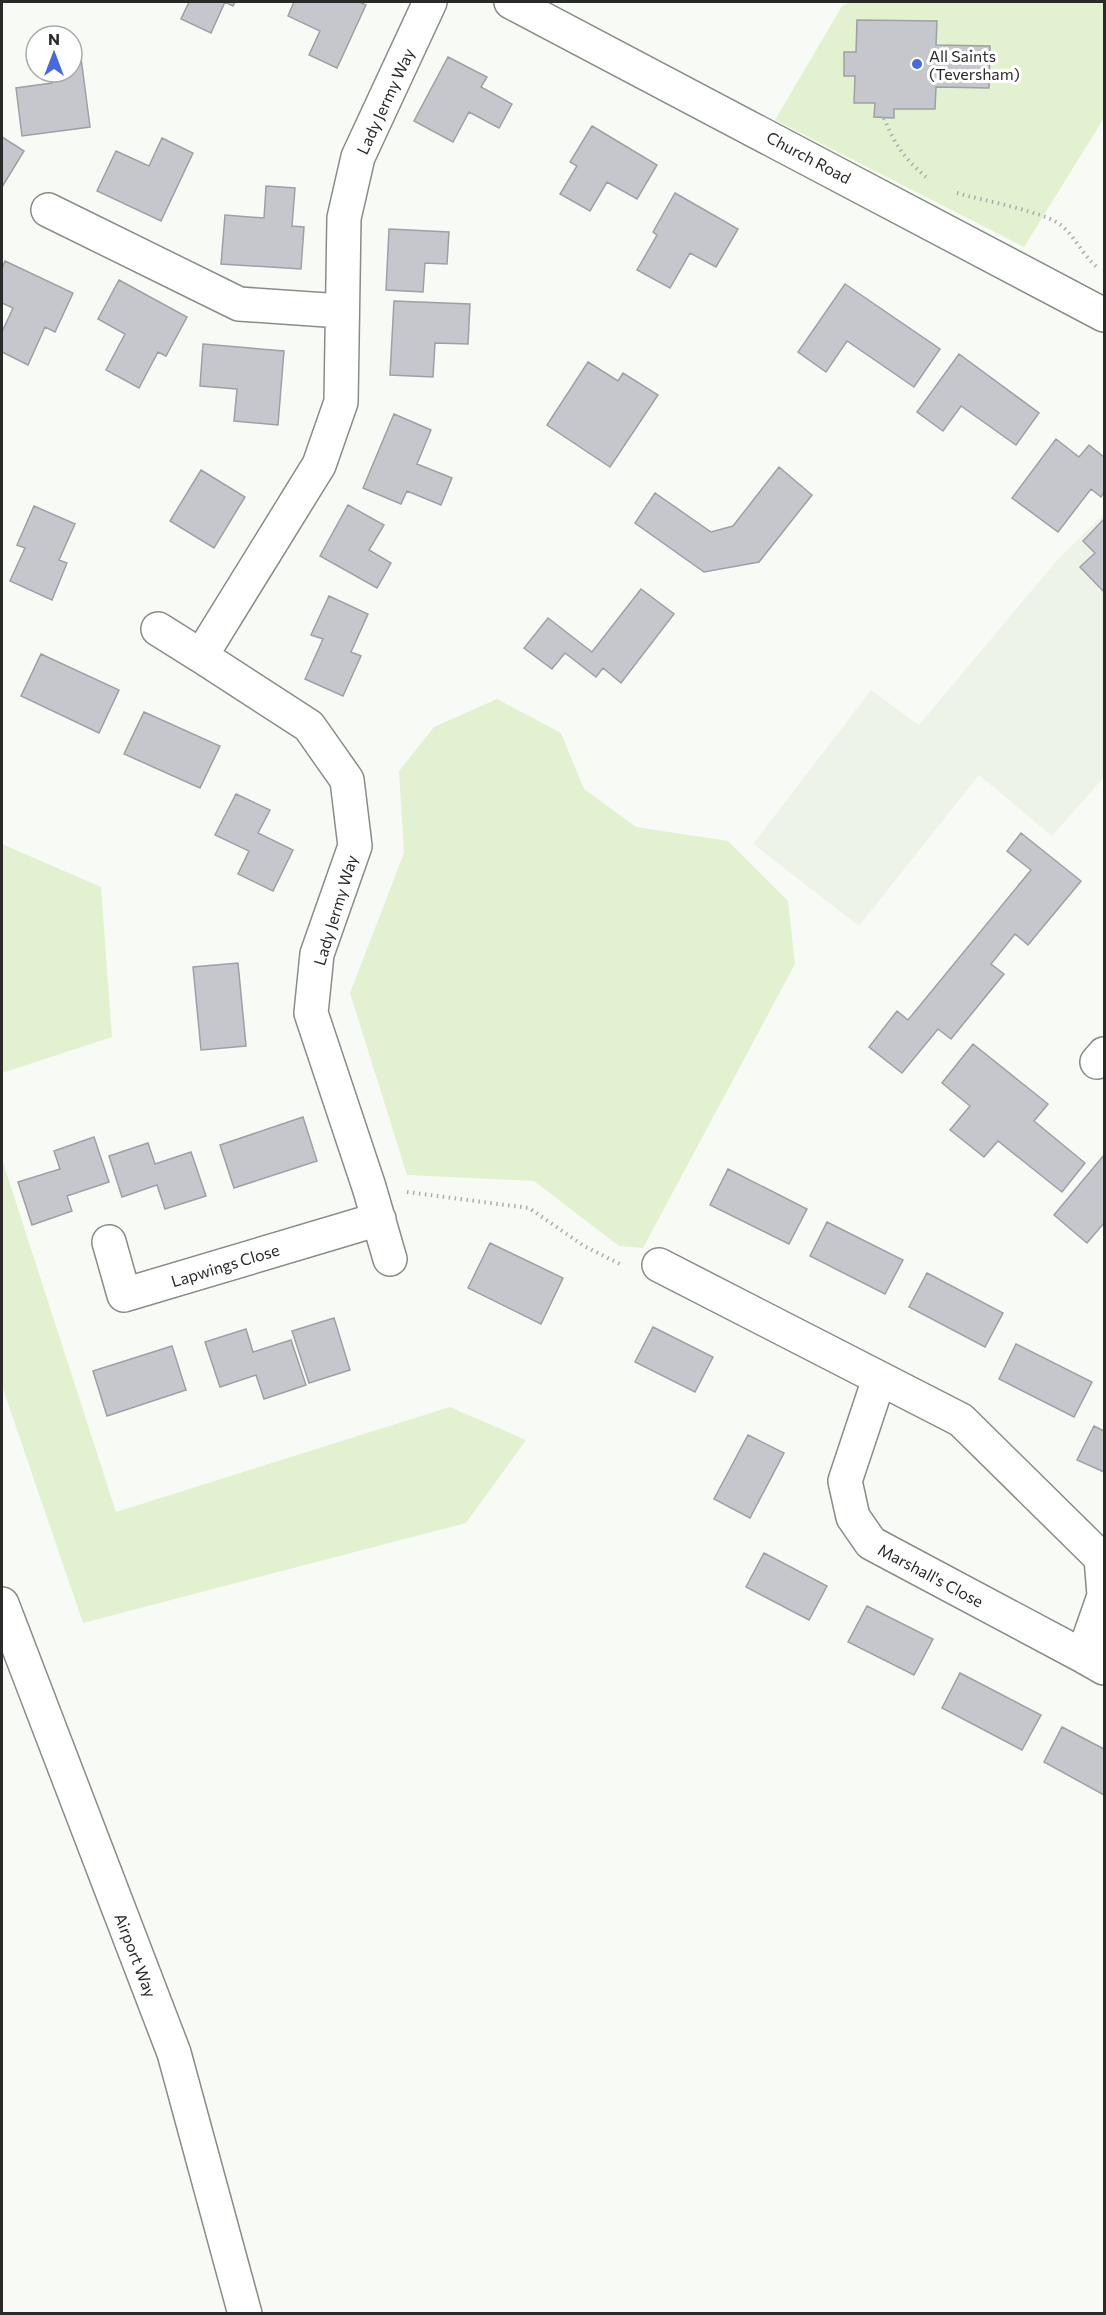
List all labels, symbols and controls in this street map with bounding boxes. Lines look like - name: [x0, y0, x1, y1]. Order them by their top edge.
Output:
- north arrow: [24, 24, 84, 84]
- text: N: [48, 29, 60, 48]
- street label: Lady Jermy Way: [352, 45, 418, 157]
- place label: All Saints (Teversham): [929, 46, 1020, 83]
- marker: All Saints (Teversham): [910, 57, 924, 71]
- street label: Church Road: [764, 127, 854, 187]
- street label: Lady Jermy Way: [309, 852, 361, 968]
- street label: Lapwings Close: [169, 1240, 281, 1290]
- street label: Marshall's Close: [875, 1539, 987, 1611]
- street label: Airport Way: [111, 1910, 161, 2000]

